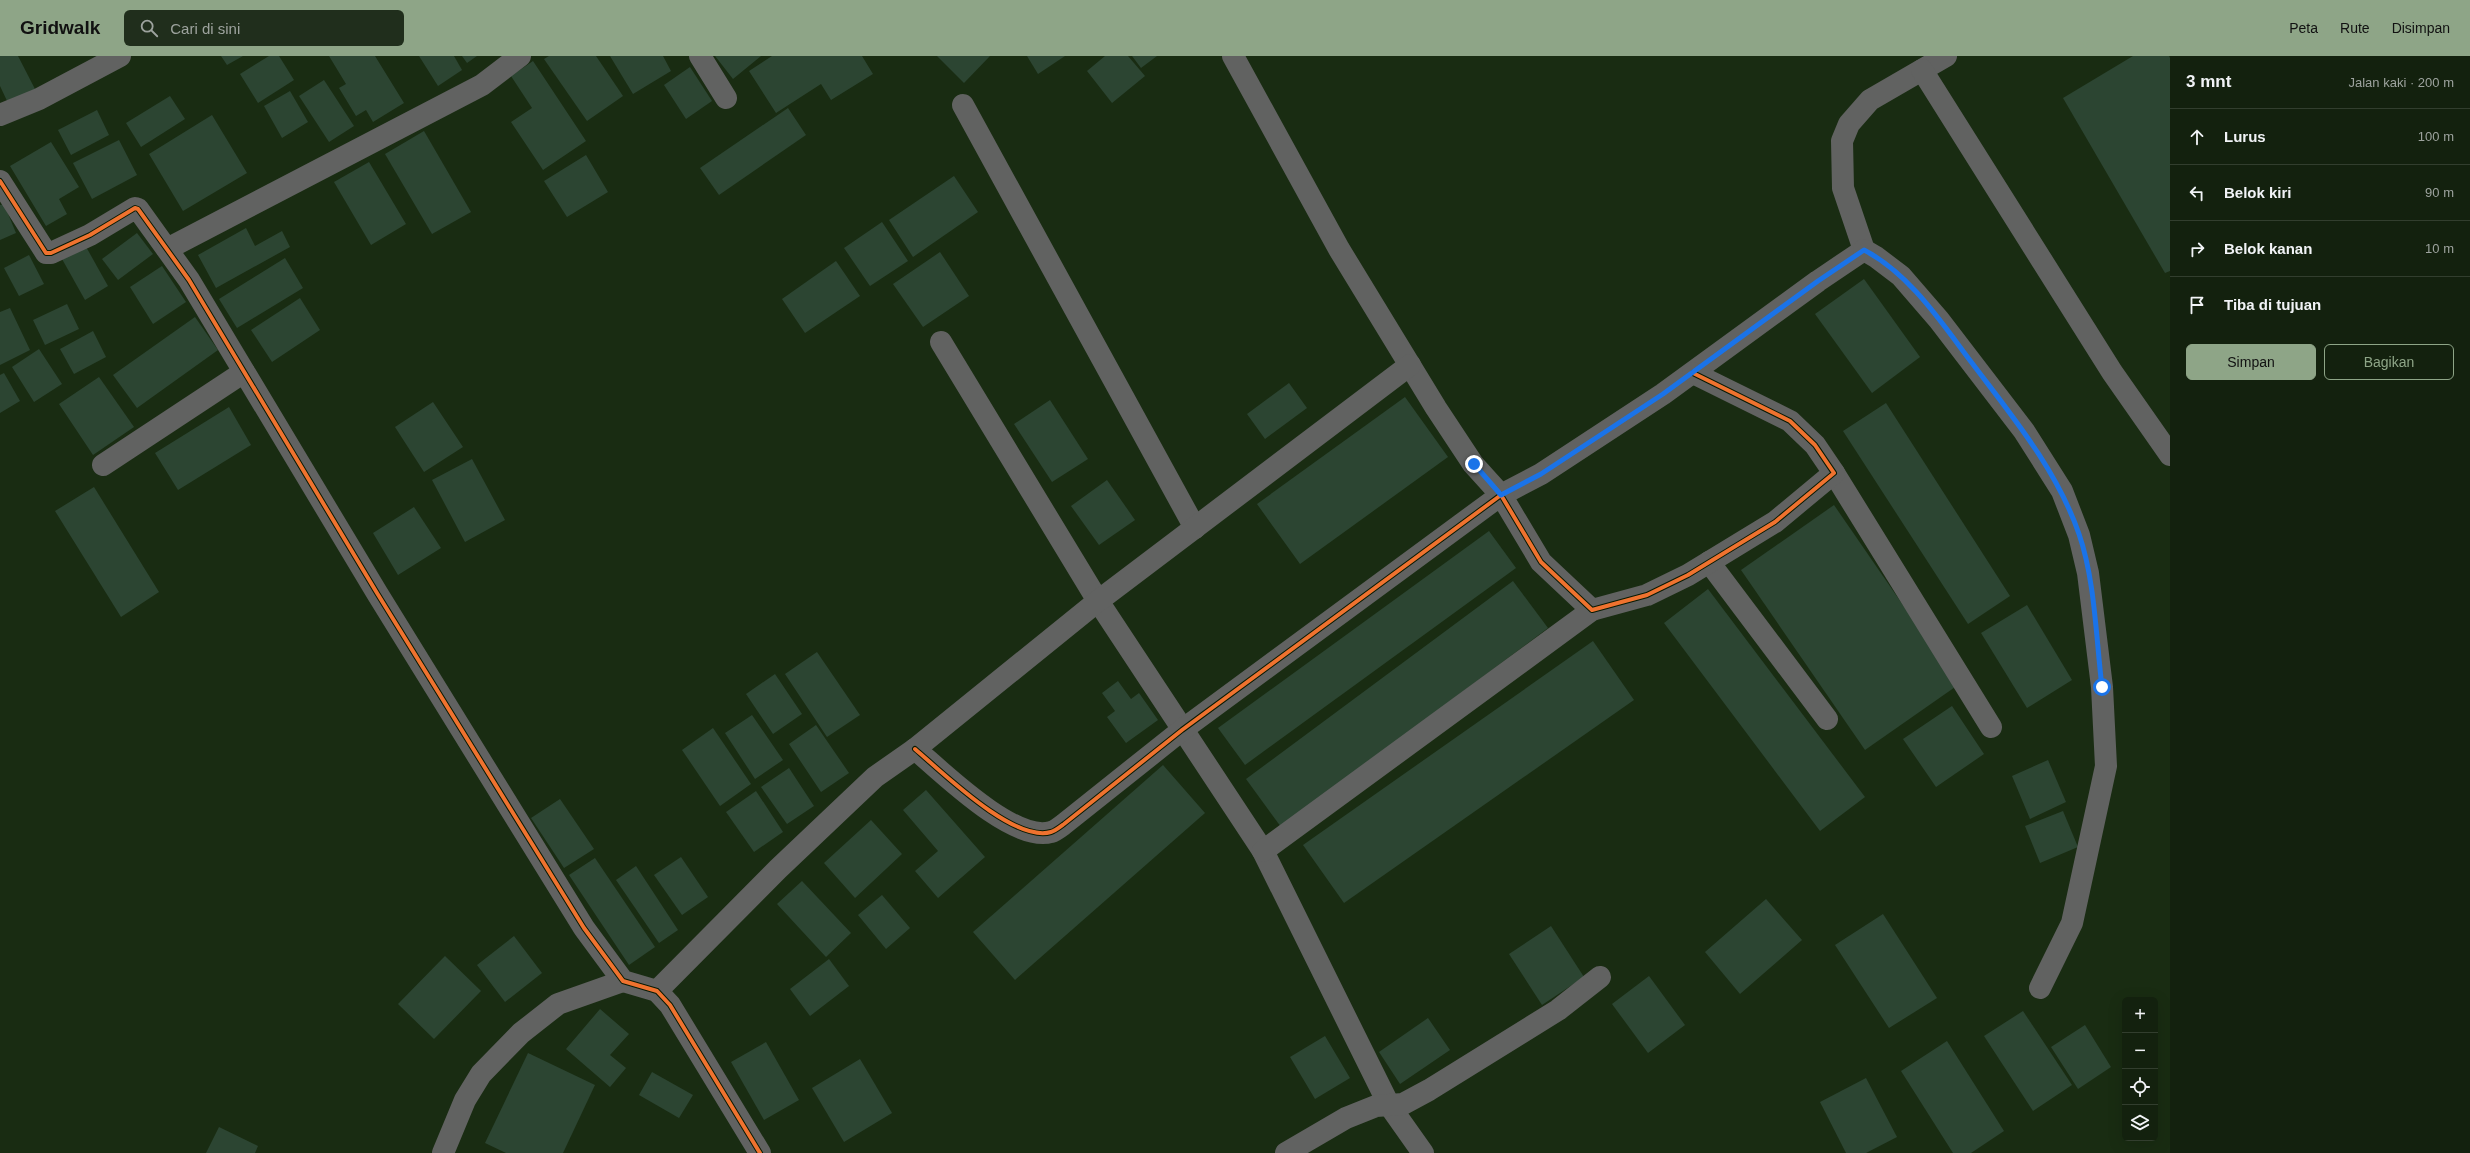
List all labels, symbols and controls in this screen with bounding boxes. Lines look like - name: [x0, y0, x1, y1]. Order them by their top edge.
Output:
- search box: [124, 10, 404, 46]
- text: Gridwalk: [20, 17, 100, 38]
- icon: search: [138, 17, 160, 39]
- text: Cari di sini: [170, 20, 240, 37]
- text: Peta: [2289, 20, 2318, 36]
- text: Rute: [2340, 20, 2370, 36]
- text: Disimpan: [2392, 20, 2450, 36]
- text: 3 mnt: [2186, 72, 2231, 91]
- text: Jalan kaki · 200 m: [2349, 75, 2454, 90]
- icon: ahead: [2186, 126, 2208, 148]
- text: Lurus: [2224, 128, 2266, 145]
- text: 100 m: [2418, 129, 2454, 144]
- icon: left: [2186, 182, 2208, 204]
- text: Belok kiri: [2224, 184, 2292, 201]
- text: 90 m: [2425, 185, 2454, 200]
- icon: right: [2186, 238, 2208, 260]
- text: Belok kanan: [2224, 240, 2312, 257]
- text: 10 m: [2425, 241, 2454, 256]
- icon: arrive: [2186, 294, 2208, 316]
- text: Tiba di tujuan: [2224, 296, 2321, 313]
- button: Simpan: [2186, 344, 2316, 380]
- button: Bagikan: [2324, 344, 2454, 380]
- route end: [1465, 455, 1483, 473]
- route start: [2093, 678, 2111, 696]
- map controls: [2122, 997, 2158, 1141]
- button: +: [2122, 997, 2158, 1033]
- button: −: [2122, 1033, 2158, 1069]
- button: locate: [2122, 1069, 2158, 1105]
- button: layers: [2122, 1105, 2158, 1141]

